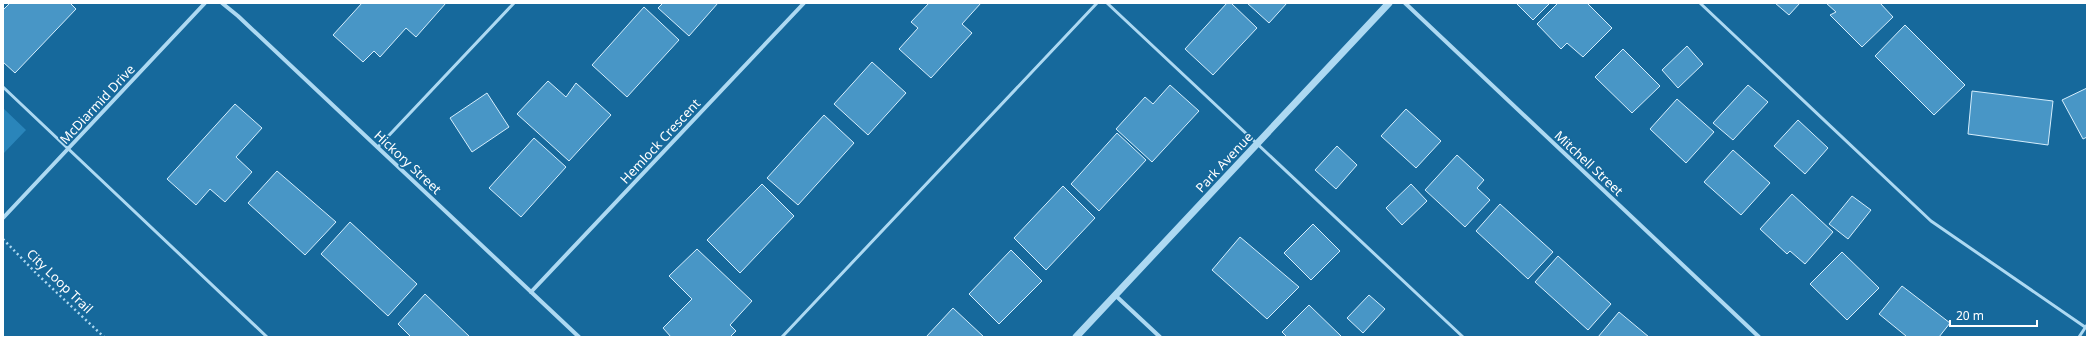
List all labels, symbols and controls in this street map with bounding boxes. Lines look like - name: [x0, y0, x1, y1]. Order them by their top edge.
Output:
- street label: McDiarmid Drive: [55, 60, 139, 148]
- street label: Hemlock Crescent: [616, 94, 704, 187]
- street label: Hickory Street: [371, 126, 446, 198]
- street label: Mitchell Street: [1551, 126, 1627, 200]
- street label: Park Avenue: [1191, 128, 1257, 196]
- street label: City Loop Trail: [23, 245, 97, 317]
- scale bar: [1950, 302, 2037, 328]
- text: 20 m: [1956, 307, 1984, 324]

